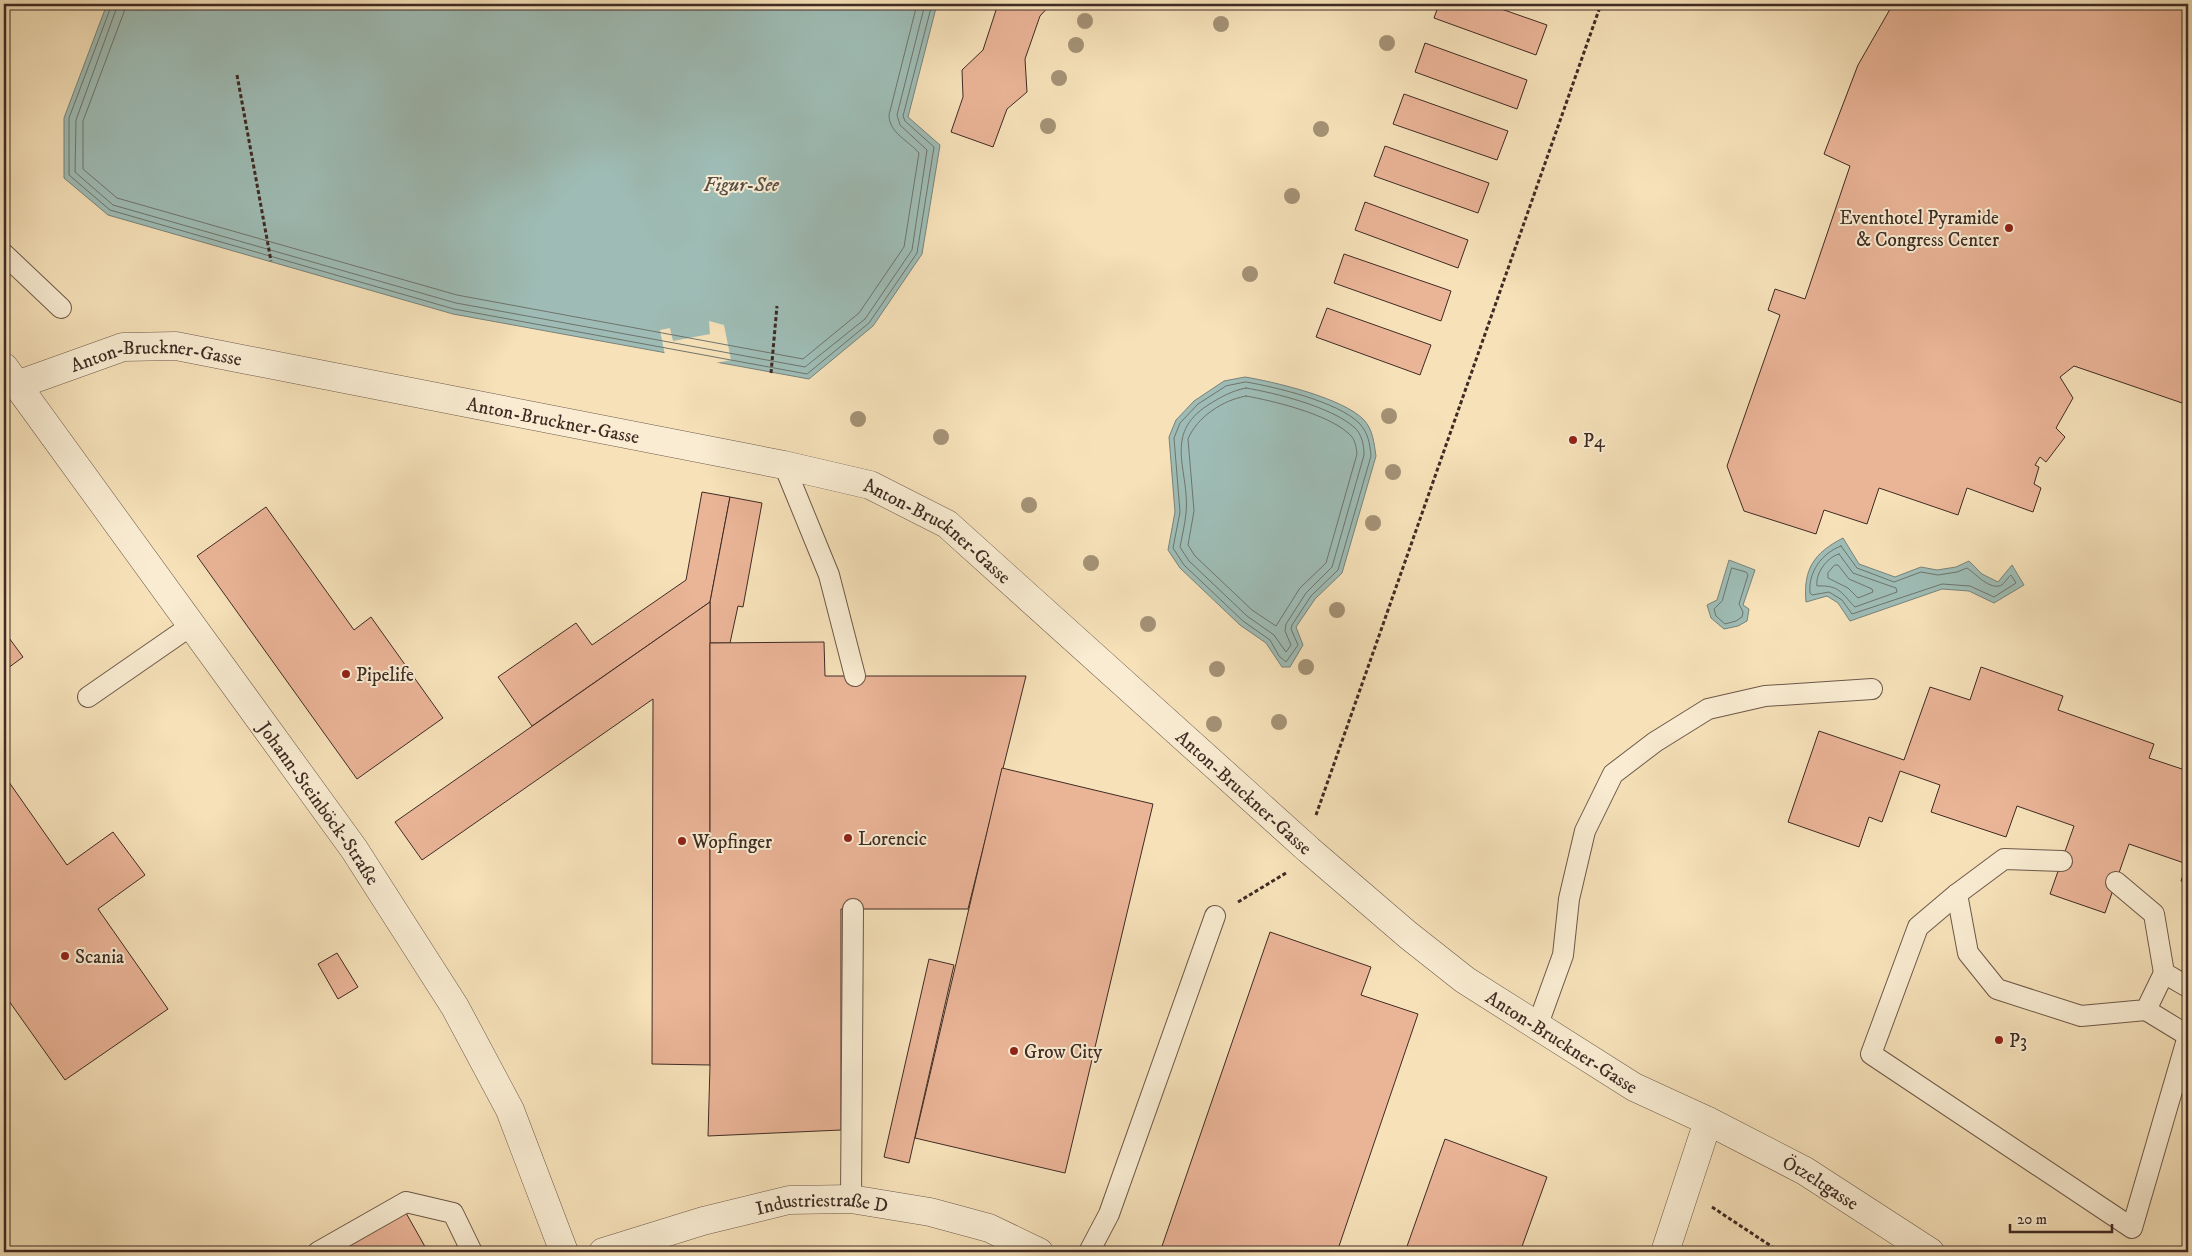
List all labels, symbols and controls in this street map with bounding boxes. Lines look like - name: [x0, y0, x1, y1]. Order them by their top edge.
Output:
- water label: Figur-See: [703, 173, 780, 198]
- place label: Eventhotel Pyramide & Congress Center: [1839, 207, 1999, 252]
- marker: Eventhotel Pyramide & Congress Center: [2003, 222, 2015, 234]
- street label: Anton-Bruckner-Gasse: [68, 336, 244, 378]
- street label: Anton-Bruckner-Gasse: [465, 393, 641, 449]
- place label: P4: [1583, 430, 1606, 453]
- marker: P4: [1567, 434, 1579, 446]
- street label: Anton-Bruckner-Gasse: [861, 474, 1015, 589]
- place label: Pipelife: [356, 664, 414, 687]
- marker: Pipelife: [340, 668, 352, 680]
- street label: Johann-Steinböck-Straße: [251, 716, 384, 890]
- street label: Anton-Bruckner-Gasse: [1171, 726, 1316, 860]
- place label: Lorencic: [858, 828, 927, 851]
- place label: Wopfinger: [691, 831, 772, 854]
- marker: Lorencic: [842, 832, 854, 844]
- marker: Wopfinger: [676, 835, 688, 847]
- place label: Scania: [75, 946, 124, 969]
- marker: Scania: [59, 950, 71, 962]
- street label: Anton-Bruckner-Gasse: [1481, 986, 1642, 1099]
- place label: P3: [2009, 1030, 2027, 1053]
- marker: P3: [1993, 1034, 2005, 1046]
- place label: Grow City: [1024, 1041, 1103, 1064]
- marker: Grow City: [1008, 1045, 1020, 1057]
- street label: Ötzeltgasse: [1778, 1151, 1863, 1216]
- street label: Industriestraße D: [753, 1189, 890, 1221]
- scale bar: [2010, 1201, 2112, 1233]
- text: 20 m: [2017, 1210, 2047, 1229]

